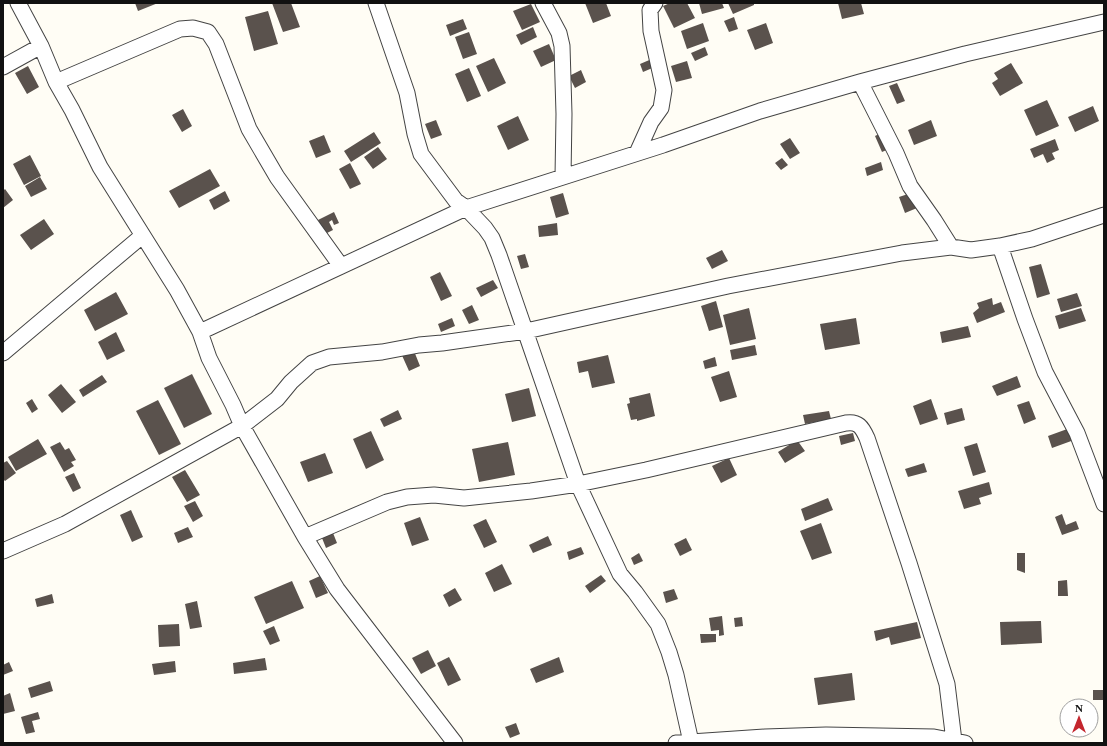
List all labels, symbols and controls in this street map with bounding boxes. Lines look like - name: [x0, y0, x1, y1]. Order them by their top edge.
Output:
- north arrow: [1059, 698, 1099, 738]
- text: N: [1075, 702, 1083, 714]

